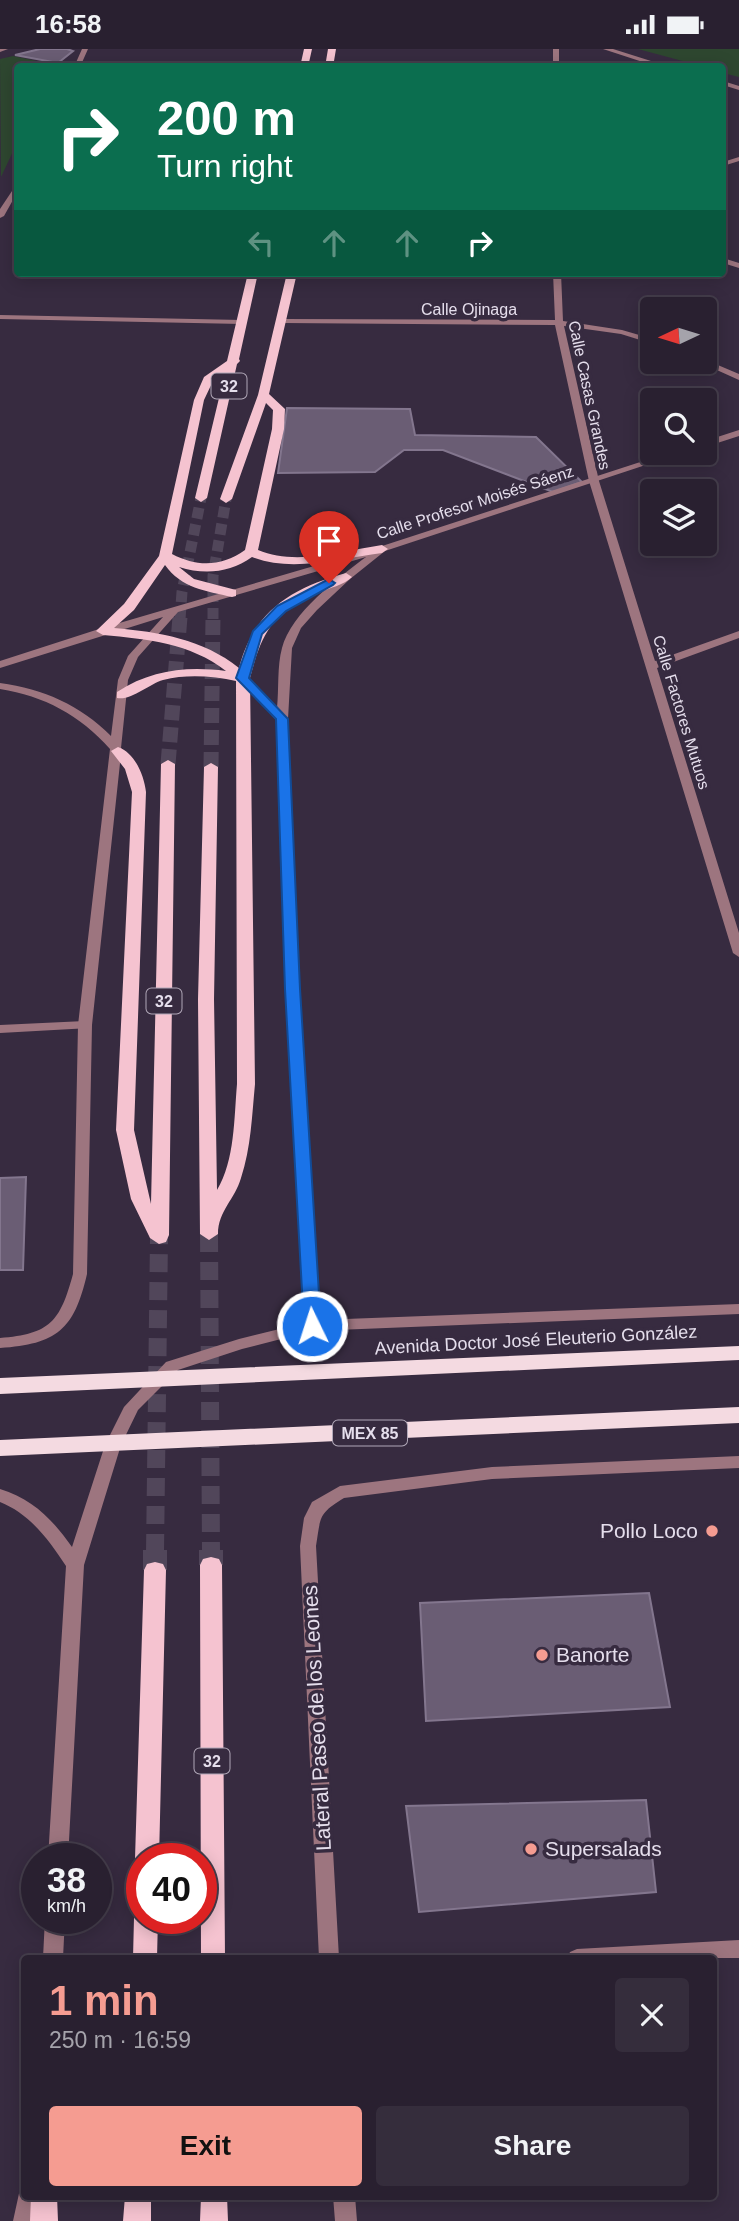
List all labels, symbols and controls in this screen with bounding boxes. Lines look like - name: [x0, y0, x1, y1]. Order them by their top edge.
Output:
- text: 16:58: [35, 9, 102, 39]
- icon: right: [42, 91, 133, 182]
- text: 200 m: [157, 91, 296, 145]
- text: Turn right: [157, 148, 293, 184]
- icon: left: [242, 224, 280, 262]
- icon: ahead: [315, 224, 353, 262]
- icon: ahead: [388, 224, 426, 262]
- icon: right: [461, 224, 499, 262]
- north arrow: [640, 297, 718, 375]
- map controls: [640, 297, 717, 556]
- street label: Calle Ojinaga: [421, 301, 517, 318]
- street label: Calle Casas Grandes: [565, 319, 614, 471]
- road number: 32: [212, 373, 246, 399]
- button: search: [640, 388, 717, 465]
- street label: Calle Profesor Moisés Sáenz: [374, 463, 576, 542]
- button: layers: [640, 479, 717, 556]
- pin: [299, 511, 359, 583]
- icon: arrive: [310, 522, 348, 560]
- street label: Calle Factores Mutuos: [650, 633, 713, 791]
- road number: 32: [146, 989, 182, 1013]
- position arrow: [275, 1289, 349, 1363]
- street label: Avenida Doctor José Eleuterio González: [374, 1322, 698, 1358]
- road number: MEX 85: [333, 1421, 407, 1445]
- place label: Pollo Loco: [600, 1519, 698, 1542]
- marker: Pollo Loco: [704, 1523, 720, 1539]
- street label: Lateral Paseo de los Leones: [298, 1585, 335, 1852]
- place label: Banorte: [556, 1643, 630, 1666]
- marker: Banorte: [534, 1647, 550, 1663]
- road number: 32: [194, 1749, 230, 1773]
- place label: Supersalads: [545, 1837, 662, 1860]
- marker: Supersalads: [523, 1841, 539, 1857]
- speed limit sign: 40: [126, 1843, 217, 1934]
- text: 38: [47, 1860, 86, 1899]
- text: km/h: [47, 1896, 86, 1916]
- text: 1 min: [49, 1977, 159, 2024]
- button: close: [615, 1978, 689, 2052]
- text: 250 m · 16:59: [49, 2027, 191, 2053]
- button: Exit: [49, 2106, 362, 2186]
- button: Share: [376, 2106, 689, 2186]

